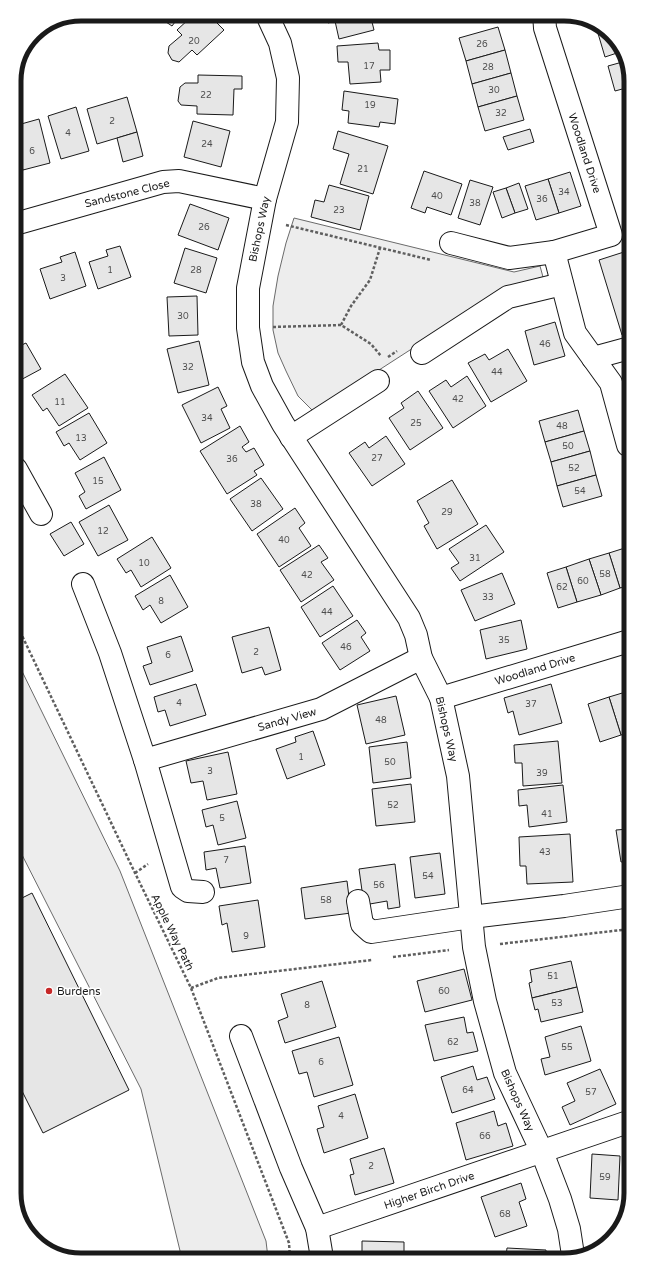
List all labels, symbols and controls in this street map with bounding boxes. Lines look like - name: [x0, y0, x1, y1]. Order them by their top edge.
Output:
- house number: 20: [188, 36, 200, 47]
- house number: 26: [476, 39, 488, 50]
- house number: 17: [363, 61, 375, 72]
- house number: 28: [482, 62, 494, 73]
- house number: 30: [488, 85, 500, 96]
- house number: 22: [200, 90, 212, 101]
- house number: 19: [364, 100, 376, 111]
- house number: 32: [495, 108, 507, 119]
- street label: Woodland Drive: [565, 111, 604, 195]
- house number: 2: [109, 116, 115, 127]
- house number: 4: [65, 128, 71, 139]
- house number: 24: [201, 139, 213, 150]
- house number: 6: [29, 146, 35, 157]
- house number: 21: [357, 164, 369, 175]
- street label: Sandstone Close: [83, 177, 171, 210]
- house number: 34: [558, 187, 570, 198]
- house number: 40: [431, 191, 443, 202]
- house number: 36: [536, 194, 548, 205]
- street label: Bishops Way: [246, 195, 273, 263]
- house number: 38: [469, 198, 481, 209]
- house number: 23: [333, 205, 345, 216]
- house number: 26: [198, 222, 210, 233]
- house number: 1: [107, 265, 113, 276]
- house number: 28: [190, 265, 202, 276]
- house number: 3: [60, 273, 66, 284]
- house number: 30: [177, 311, 189, 322]
- house number: 46: [539, 339, 551, 350]
- house number: 32: [182, 362, 194, 373]
- house number: 44: [491, 367, 503, 378]
- house number: 42: [452, 394, 464, 405]
- house number: 11: [54, 397, 66, 408]
- house number: 34: [201, 413, 213, 424]
- house number: 25: [410, 418, 422, 429]
- house number: 48: [556, 421, 568, 432]
- house number: 13: [75, 433, 87, 444]
- house number: 50: [562, 441, 574, 452]
- house number: 27: [371, 453, 383, 464]
- house number: 36: [226, 454, 238, 465]
- house number: 52: [568, 463, 580, 474]
- house number: 15: [92, 476, 104, 487]
- house number: 54: [574, 486, 586, 497]
- house number: 38: [250, 499, 262, 510]
- house number: 29: [441, 507, 453, 518]
- house number: 12: [97, 526, 109, 537]
- house number: 40: [278, 535, 290, 546]
- house number: 31: [469, 553, 481, 564]
- house number: 10: [138, 558, 150, 569]
- house number: 58: [599, 569, 611, 580]
- house number: 42: [301, 570, 313, 581]
- house number: 60: [577, 576, 589, 587]
- house number: 62: [556, 582, 568, 593]
- house number: 33: [482, 592, 494, 603]
- house number: 8: [158, 596, 164, 607]
- house number: 44: [321, 607, 333, 618]
- house number: 35: [498, 635, 510, 646]
- house number: 46: [340, 642, 352, 653]
- house number: 2: [253, 647, 259, 658]
- house number: 6: [165, 650, 171, 661]
- street label: Woodland Drive: [493, 651, 577, 688]
- street label: Bishops Way: [433, 695, 460, 763]
- house number: 4: [176, 698, 182, 709]
- house number: 37: [525, 699, 537, 710]
- street label: Sandy View: [256, 705, 318, 734]
- house number: 48: [375, 715, 387, 726]
- house number: 1: [298, 752, 304, 763]
- house number: 50: [384, 757, 396, 768]
- house number: 3: [207, 766, 213, 777]
- house number: 39: [536, 768, 548, 779]
- house number: 52: [387, 800, 399, 811]
- house number: 41: [541, 809, 553, 820]
- house number: 5: [219, 813, 225, 824]
- house number: 43: [539, 847, 551, 858]
- house number: 7: [223, 855, 229, 866]
- house number: 54: [422, 871, 434, 882]
- house number: 56: [373, 880, 385, 891]
- street label: Apple Way Path: [148, 892, 197, 973]
- house number: 58: [320, 895, 332, 906]
- house number: 9: [243, 931, 249, 942]
- house number: 51: [547, 971, 559, 982]
- place label: Burdens: [57, 985, 100, 998]
- marker: Burdens: [44, 986, 54, 996]
- house number: 60: [438, 986, 450, 997]
- house number: 53: [551, 998, 563, 1009]
- house number: 8: [304, 1000, 310, 1011]
- house number: 62: [447, 1037, 459, 1048]
- house number: 55: [561, 1042, 573, 1053]
- house number: 6: [318, 1057, 324, 1068]
- street label: Bishops Way: [498, 1067, 537, 1133]
- house number: 64: [462, 1085, 474, 1096]
- house number: 57: [585, 1087, 597, 1098]
- house number: 4: [338, 1111, 344, 1122]
- house number: 66: [479, 1131, 491, 1142]
- house number: 2: [368, 1161, 374, 1172]
- street label: Higher Birch Drive: [382, 1169, 476, 1212]
- house number: 59: [599, 1172, 611, 1183]
- house number: 68: [499, 1209, 511, 1220]

